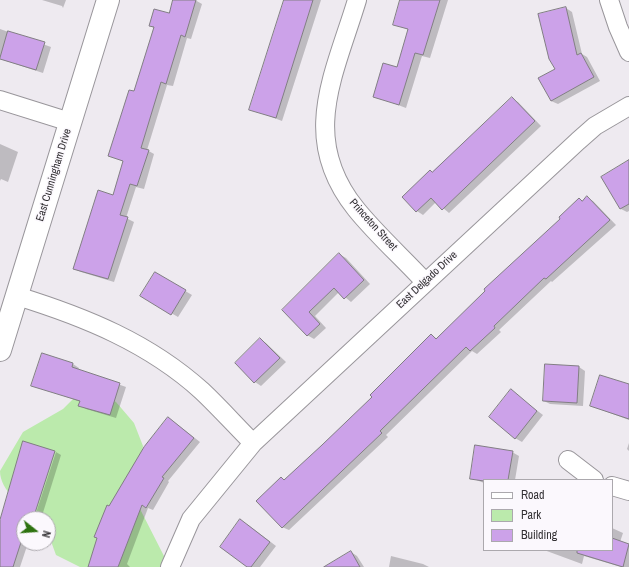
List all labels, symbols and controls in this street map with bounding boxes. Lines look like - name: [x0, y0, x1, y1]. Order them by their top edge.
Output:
- street label: East Cunningham Drive: [34, 127, 74, 223]
- street label: Princeton Street: [346, 196, 400, 254]
- street label: East Delgado Drive: [394, 249, 460, 311]
- legend: [483, 479, 613, 551]
- text: Road: [521, 487, 545, 503]
- text: Park: [521, 507, 541, 523]
- north arrow: [16, 511, 56, 551]
- text: Building: [521, 527, 557, 543]
- text: N: [39, 529, 54, 539]

